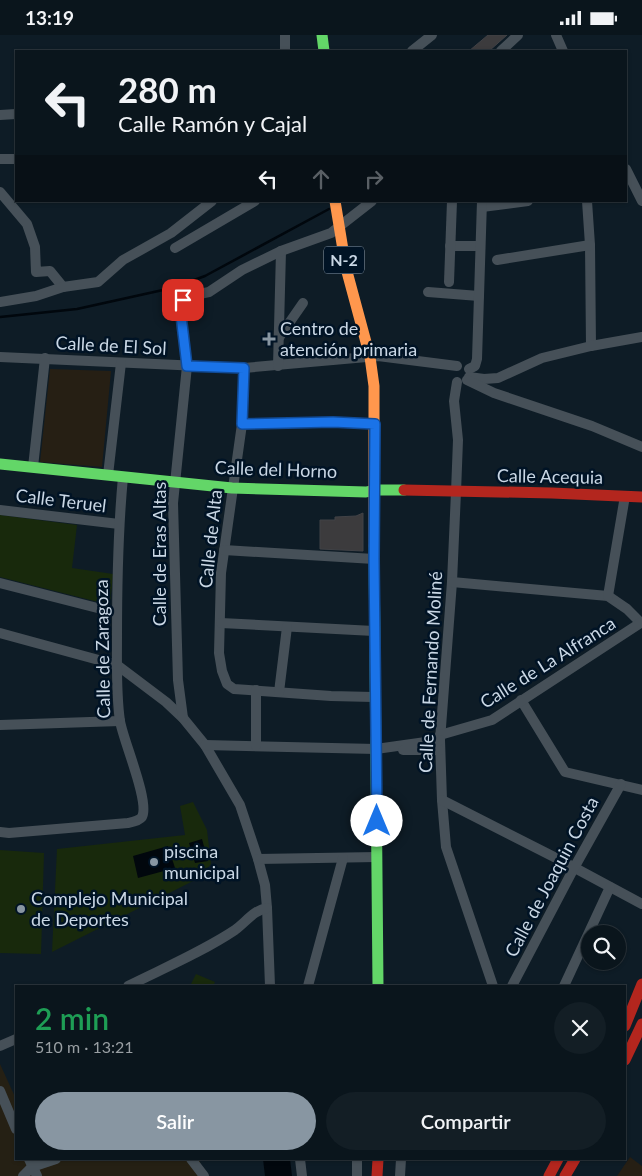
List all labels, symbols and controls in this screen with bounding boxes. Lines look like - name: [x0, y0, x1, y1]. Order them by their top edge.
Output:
- text: 13:19: [25, 6, 74, 29]
- text: 280 m: [118, 68, 217, 110]
- icon: left: [35, 70, 100, 135]
- text: Calle Ramón y Cajal: [118, 110, 307, 137]
- icon: left: [254, 165, 282, 193]
- icon: ahead: [307, 165, 335, 193]
- icon: right: [360, 165, 388, 193]
- road number: N-2: [324, 247, 364, 273]
- pin: [162, 279, 204, 321]
- icon: arrive: [169, 286, 197, 314]
- place label: Centro de atención primaria: [280, 317, 417, 360]
- street label: Calle de El Sol: [55, 331, 167, 359]
- marker: Centro de atención primaria: [262, 332, 276, 346]
- street label: Calle del Horno: [214, 456, 338, 482]
- street label: Calle Acequia: [497, 464, 603, 488]
- street label: Calle de Eras Altas: [148, 481, 170, 626]
- street label: Calle Teruel: [14, 484, 108, 516]
- street label: Calle de Alta: [194, 489, 226, 589]
- street label: Calle de Fernando Moliné: [414, 571, 446, 773]
- street label: Calle de Zaragoza: [90, 579, 114, 719]
- street label: Calle de La Alfranca: [476, 612, 619, 713]
- street label: Calle de Joaquin Costa: [500, 793, 603, 960]
- position arrow: [350, 794, 402, 846]
- place label: piscina municipal: [164, 840, 239, 883]
- marker: piscina municipal: [148, 856, 160, 868]
- place label: Complejo Municipal de Deportes: [31, 887, 188, 930]
- marker: Complejo Municipal de Deportes: [15, 903, 27, 915]
- map controls: [581, 925, 626, 970]
- button: search: [581, 925, 626, 970]
- text: 2 min: [35, 1000, 109, 1036]
- button: close: [554, 1002, 606, 1054]
- text: 510 m · 13:21: [35, 1037, 134, 1056]
- button: Salir: [35, 1092, 316, 1150]
- button: Compartir: [326, 1092, 606, 1150]

